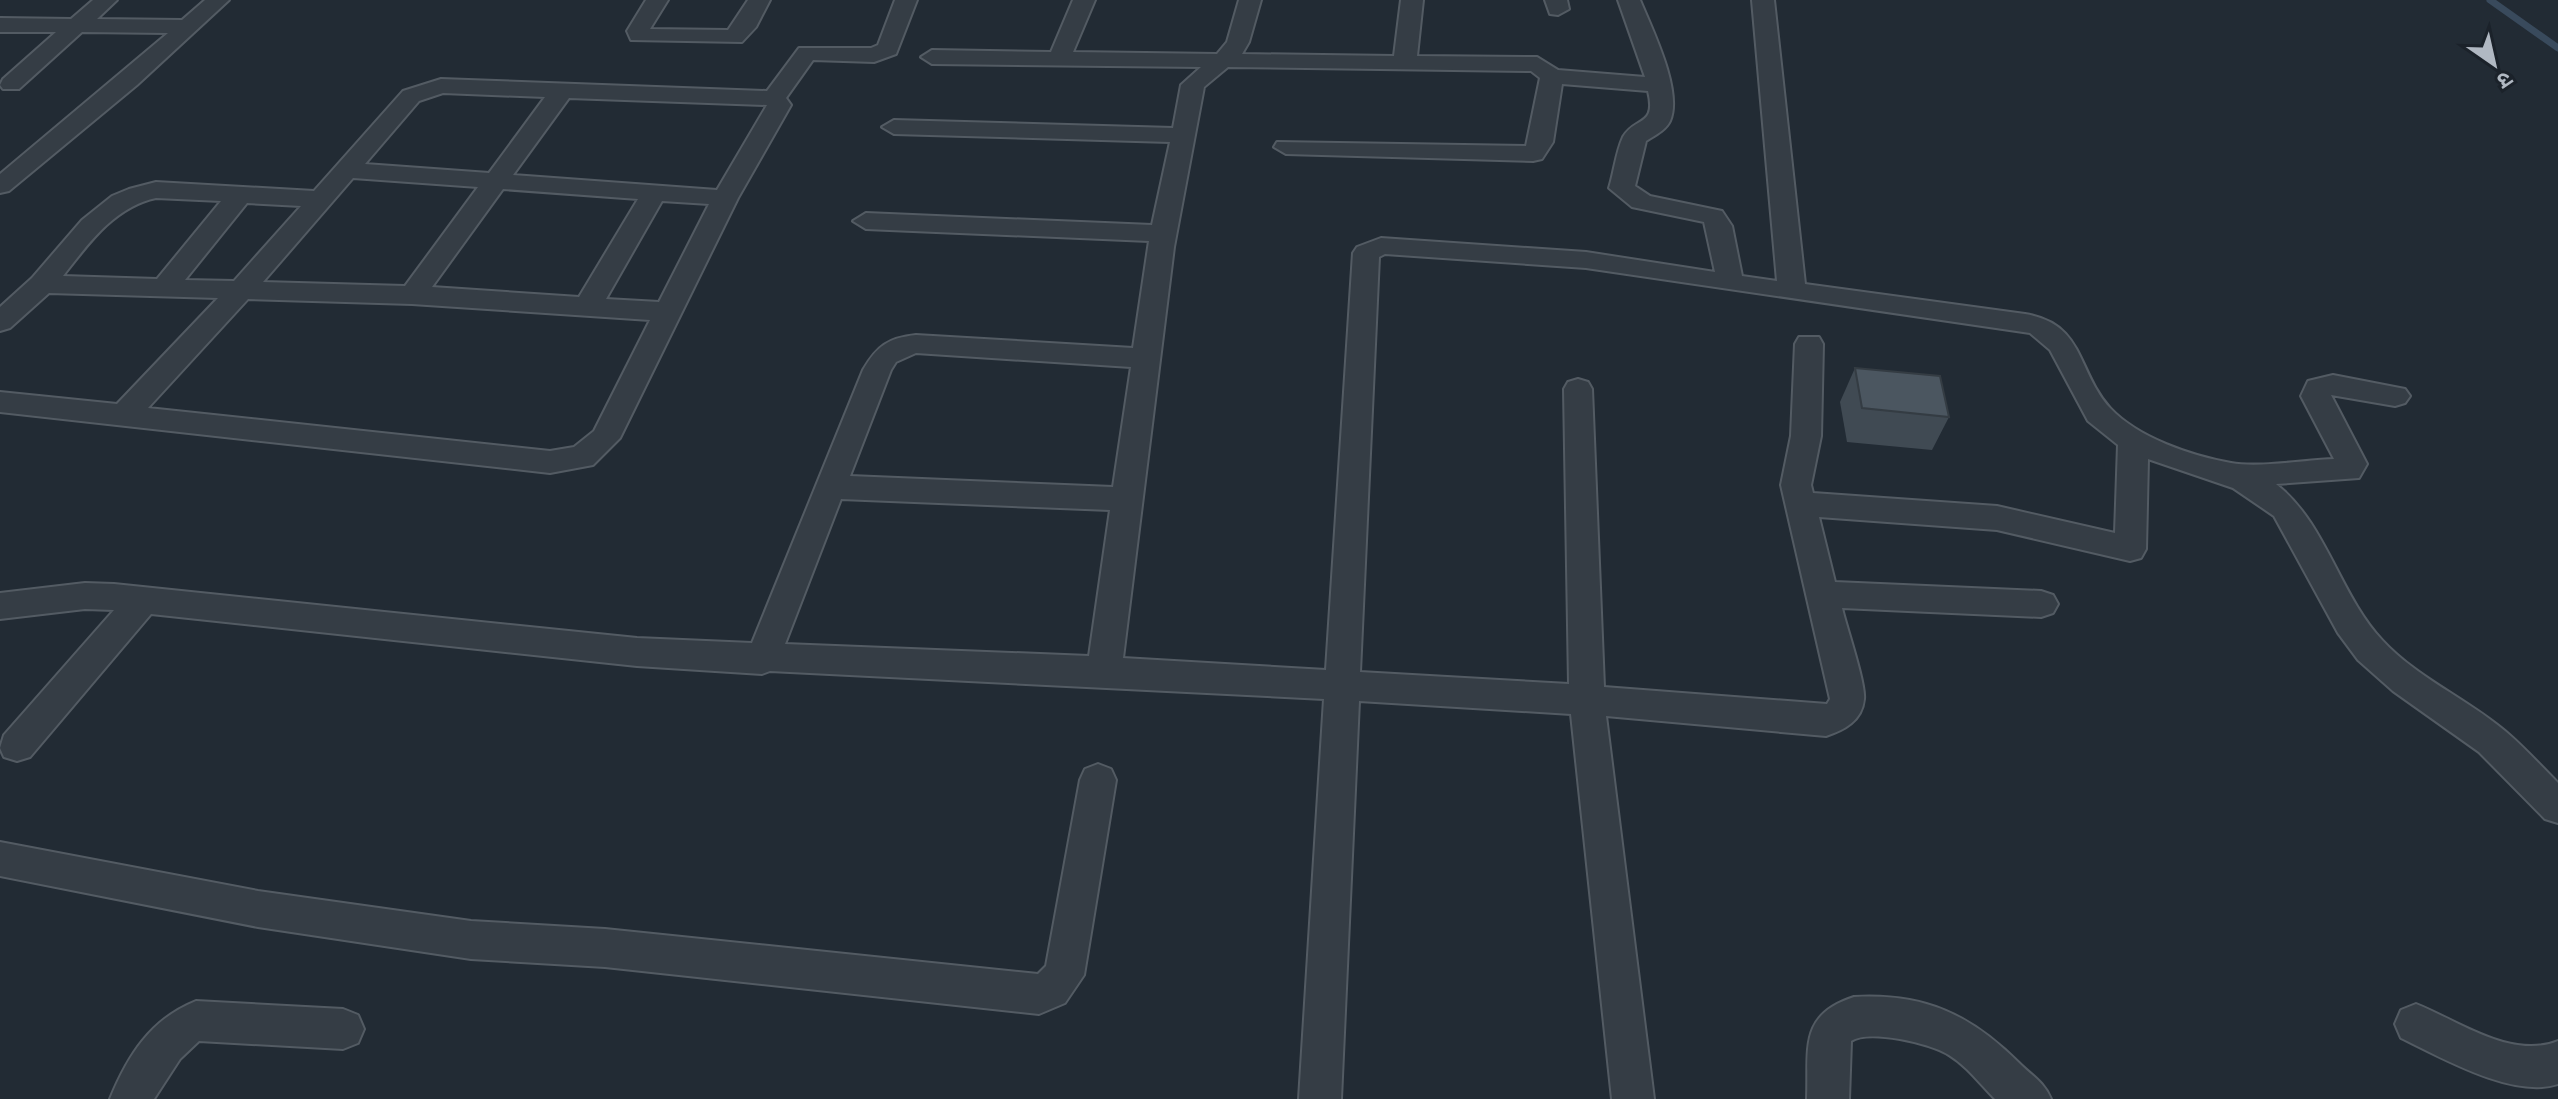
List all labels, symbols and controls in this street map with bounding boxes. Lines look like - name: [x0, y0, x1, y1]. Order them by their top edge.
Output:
- north arrow: [2454, 24, 2534, 104]
- text: उ: [2491, 65, 2519, 98]

